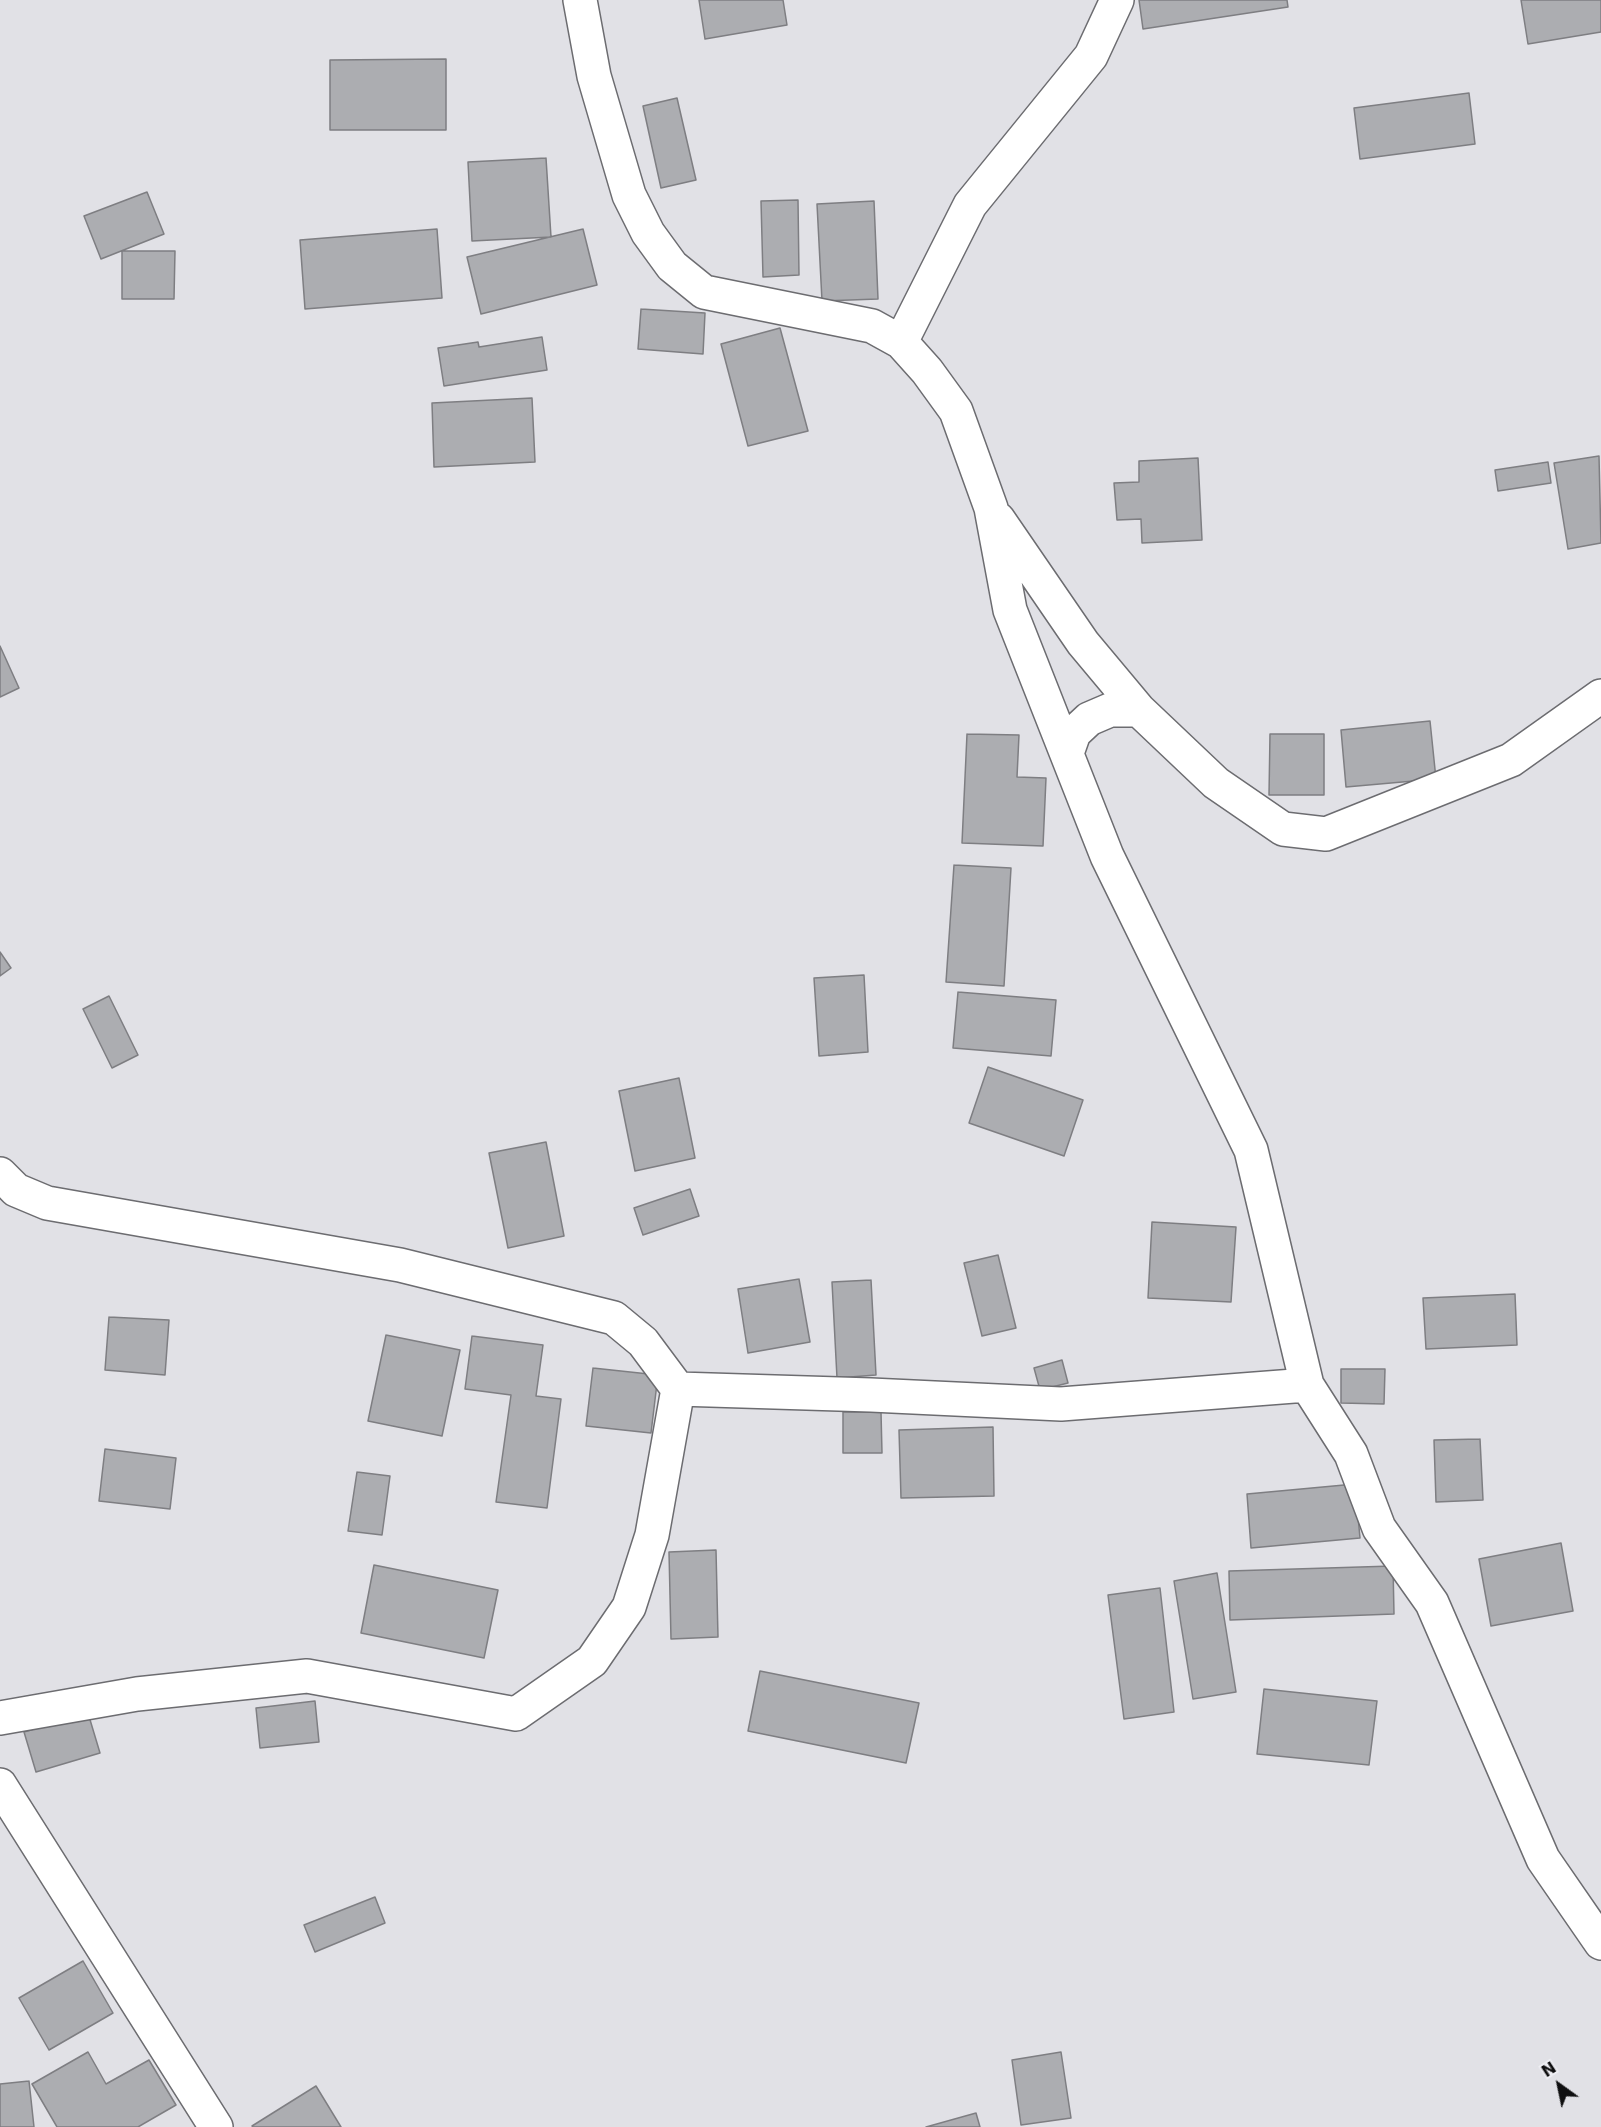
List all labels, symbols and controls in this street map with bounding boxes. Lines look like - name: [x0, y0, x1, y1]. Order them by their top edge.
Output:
- north arrow: [1529, 2055, 1589, 2115]
- text: N: [1538, 2058, 1560, 2081]

